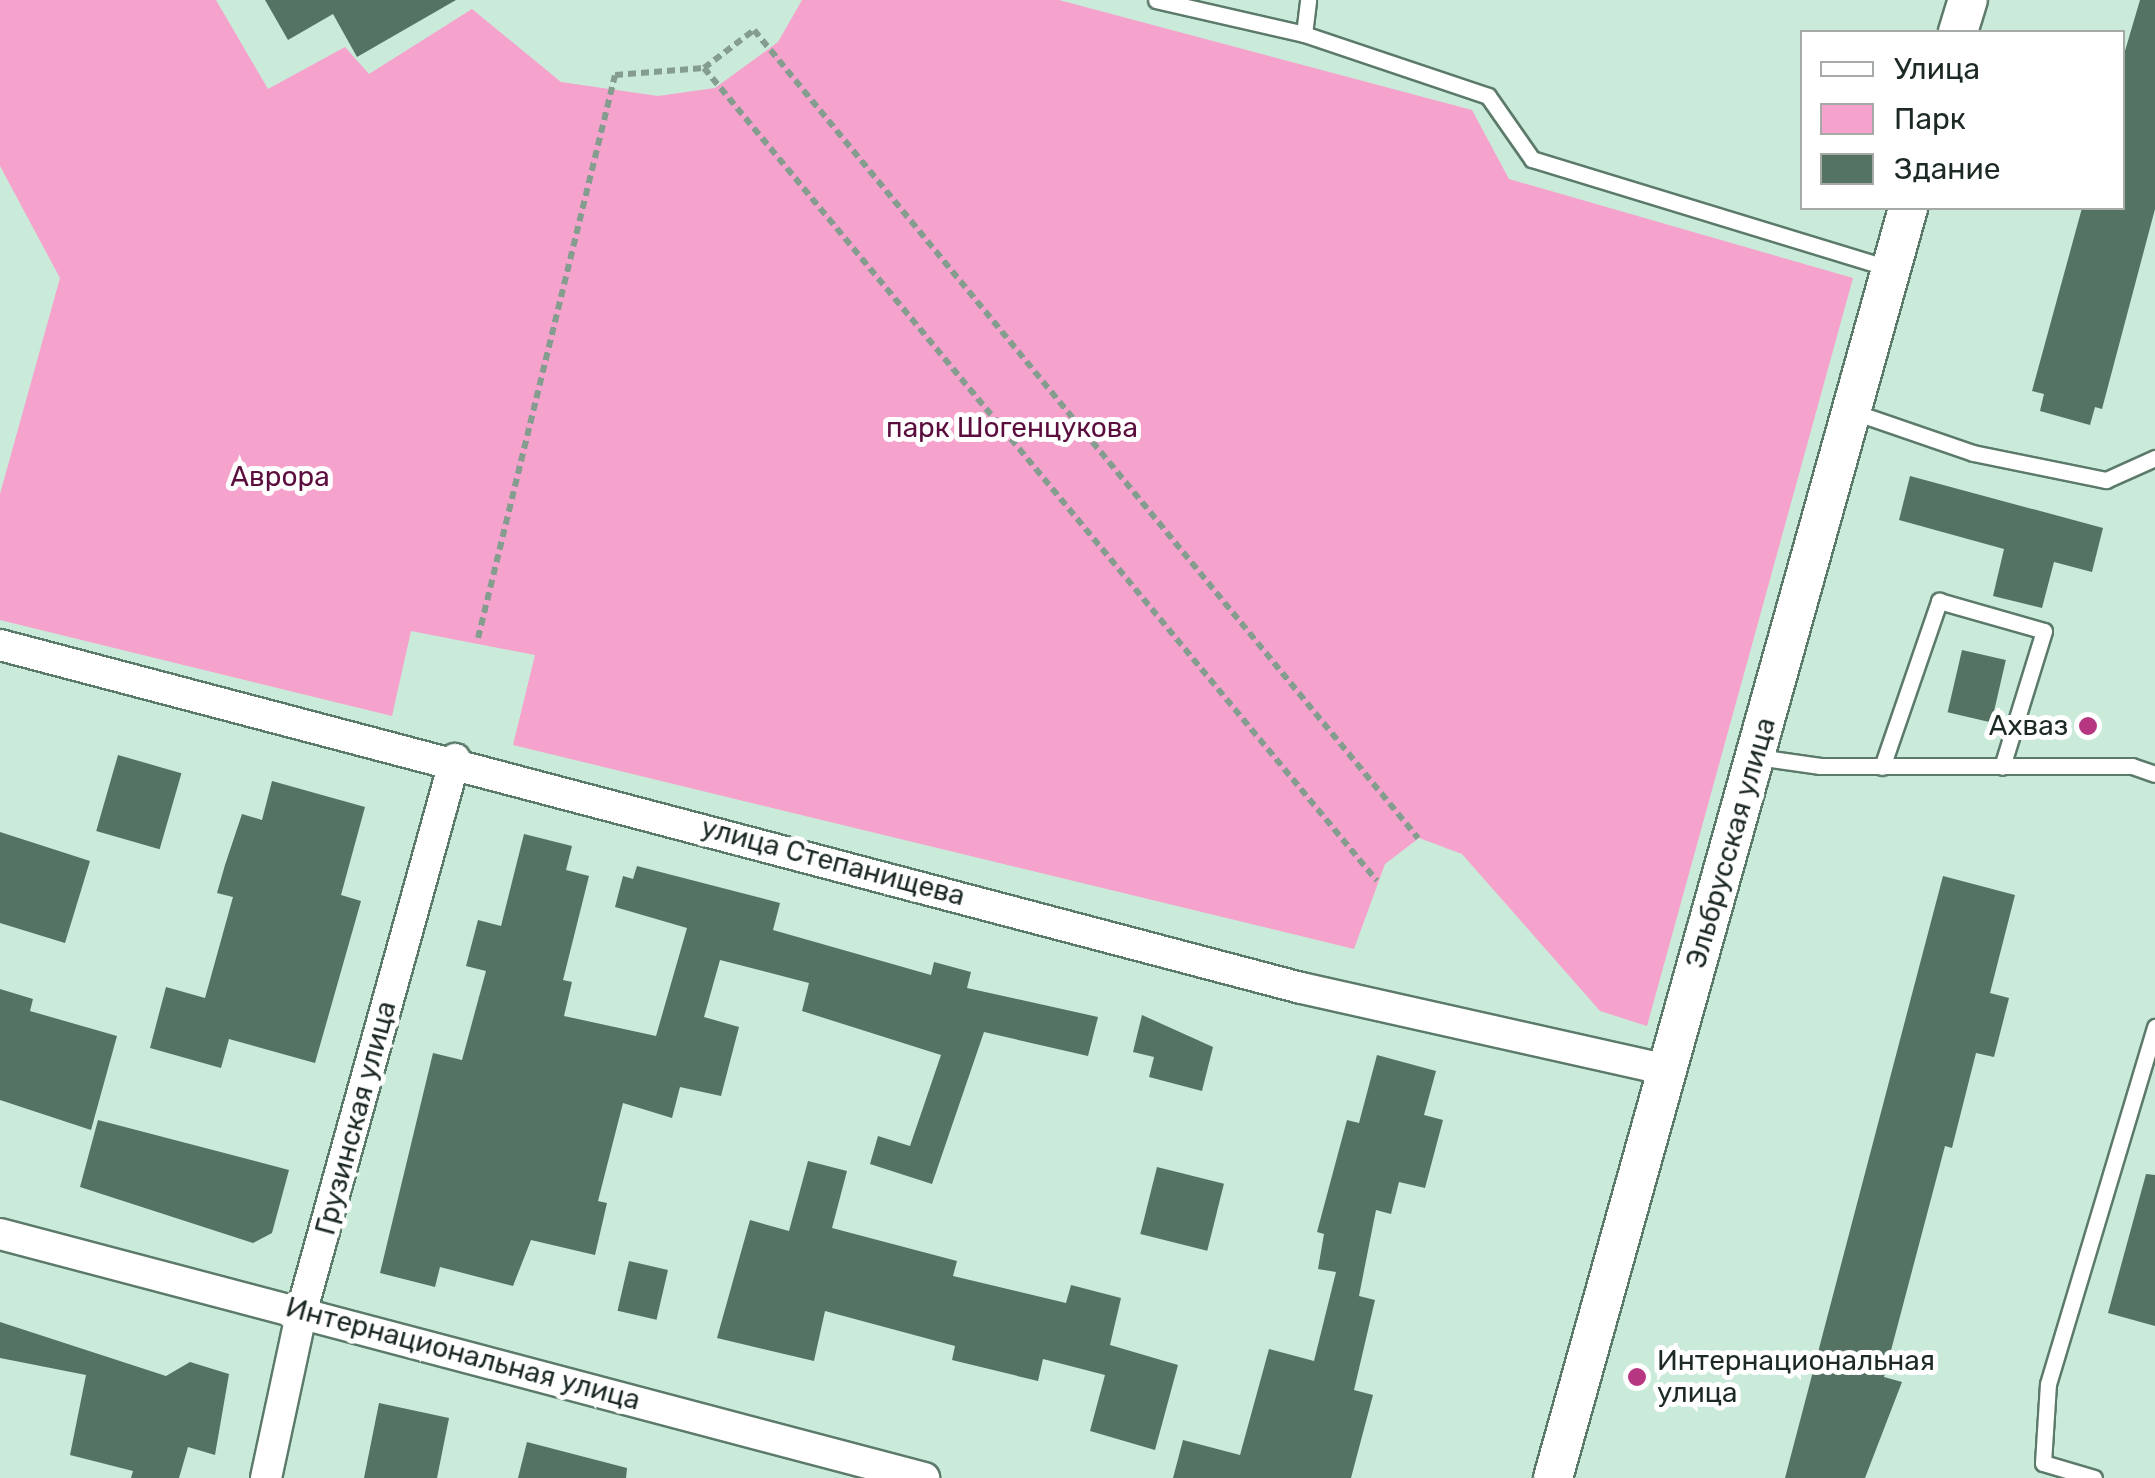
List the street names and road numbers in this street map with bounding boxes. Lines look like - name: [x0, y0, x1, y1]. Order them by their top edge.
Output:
- street label: Эльбрусская улица: [1679, 714, 1783, 972]
- street label: улица Степанищева: [697, 811, 969, 913]
- street label: Грузинская улица: [309, 997, 403, 1239]
- street label: Интернациональная улица: [282, 1290, 644, 1418]

